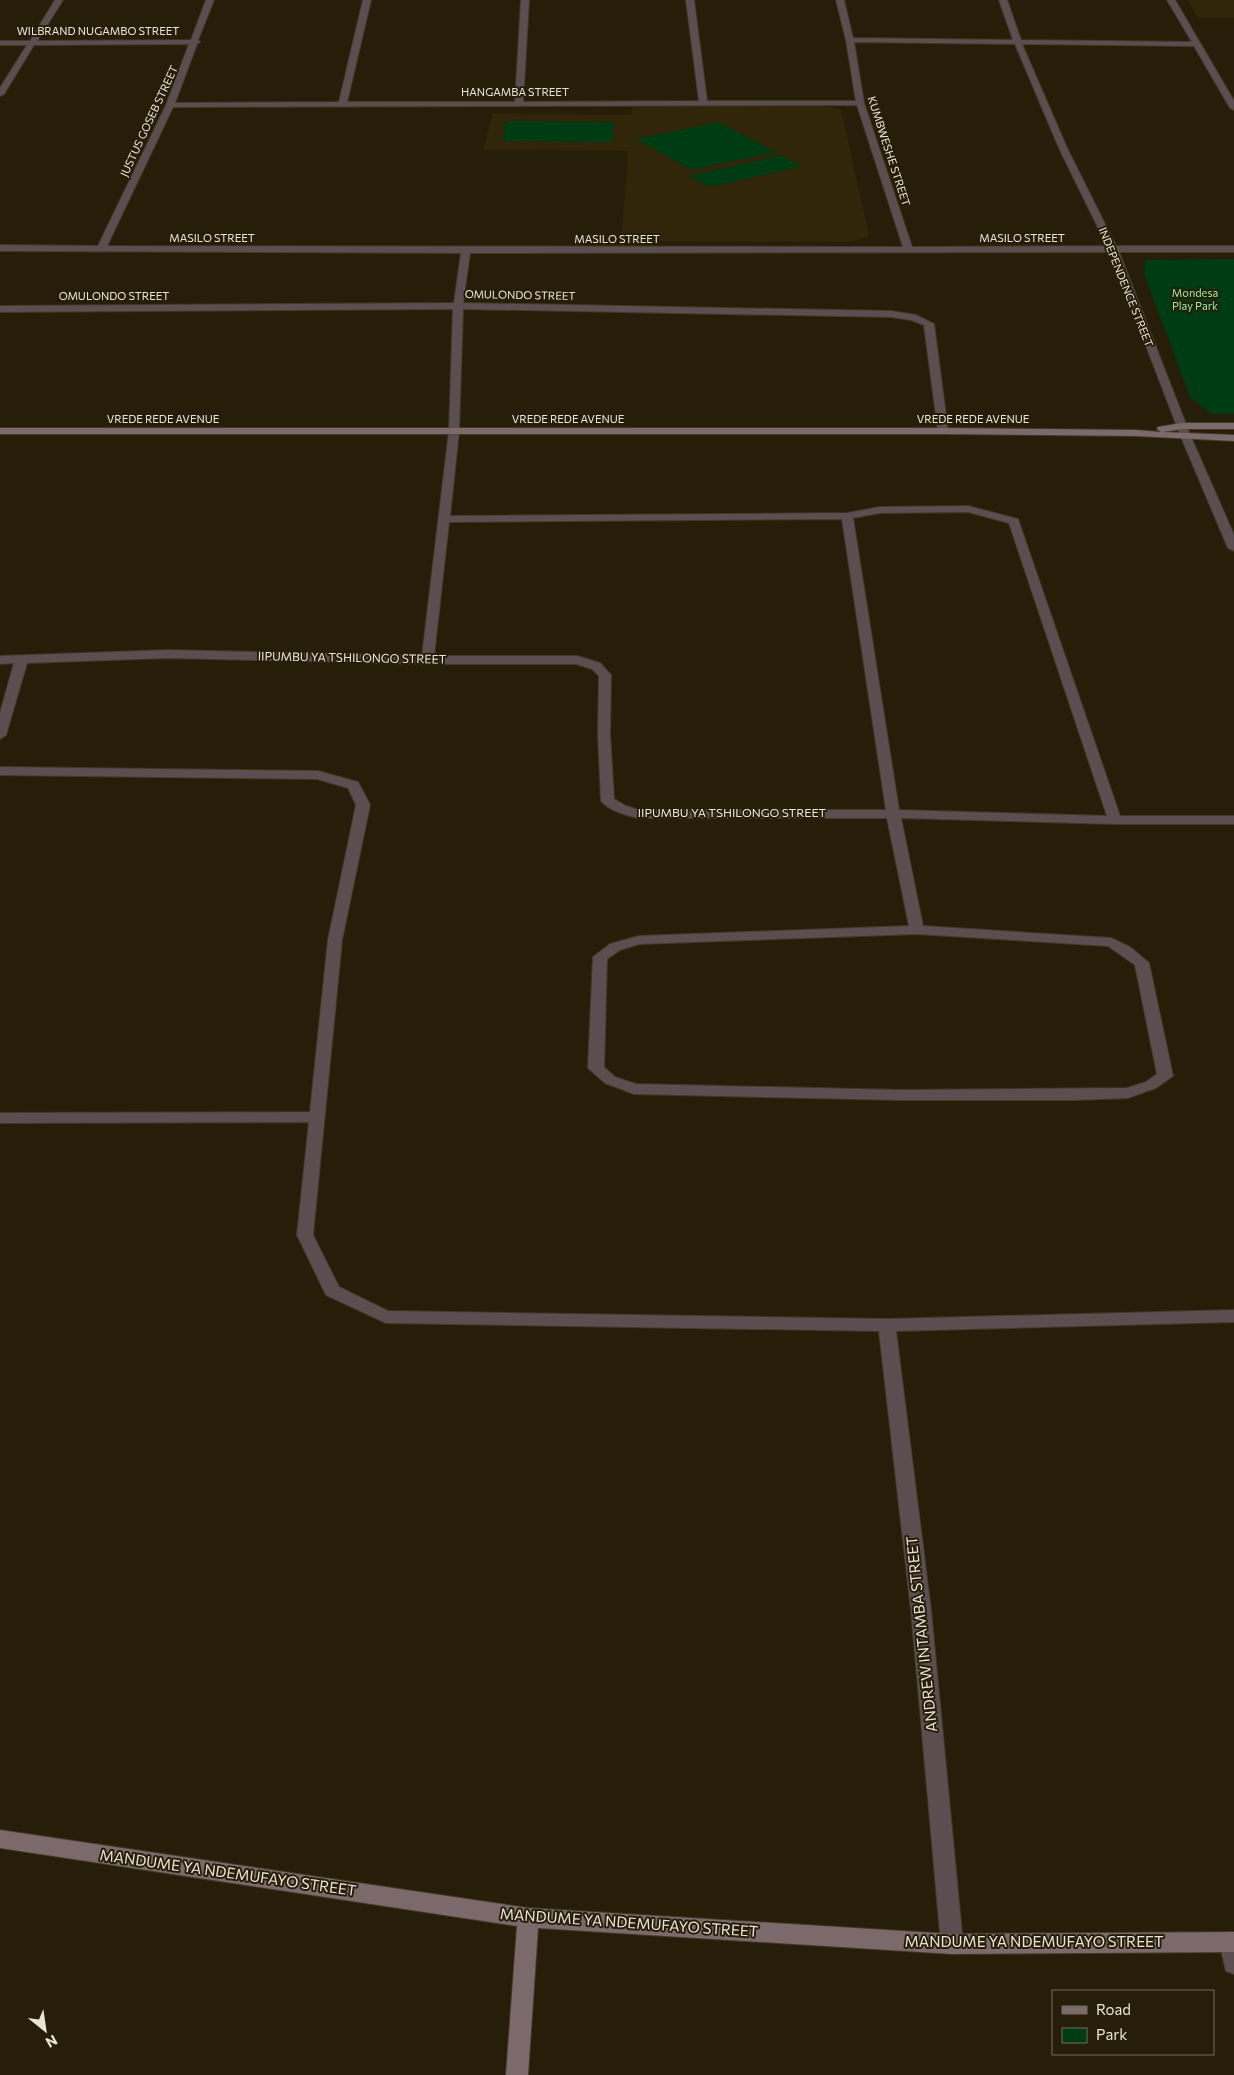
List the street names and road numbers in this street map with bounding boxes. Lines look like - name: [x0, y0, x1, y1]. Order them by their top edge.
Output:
- street label: WILBRAND NUGAMBO STREET: [17, 24, 179, 37]
- street label: JUSTUS GOSEB STREET: [117, 63, 181, 179]
- street label: HANGAMBA STREET: [461, 85, 569, 98]
- street label: KUMBWESHE STREET: [866, 94, 913, 207]
- street label: INDEPENDENCE STREET: [1097, 225, 1156, 348]
- street label: MASILO STREET: [169, 231, 255, 244]
- street label: MASILO STREET: [979, 231, 1065, 244]
- street label: MASILO STREET: [574, 232, 660, 245]
- street label: OMULONDO STREET: [465, 287, 575, 302]
- street label: OMULONDO STREET: [59, 289, 169, 302]
- street label: VREDE REDE AVENUE: [107, 412, 219, 425]
- street label: VREDE REDE AVENUE: [512, 412, 624, 425]
- street label: VREDE REDE AVENUE: [917, 412, 1029, 425]
- street label: IIPUMBU YA TSHILONGO STREET: [258, 648, 447, 666]
- street label: IIPUMBU YA TSHILONGO STREET: [638, 805, 827, 819]
- street label: ANDREW INTAMBA STREET: [902, 1535, 940, 1733]
- street label: MANDUME YA NDEMUFAYO STREET: [99, 1845, 358, 1899]
- street label: MANDUME YA NDEMUFAYO STREET: [499, 1904, 759, 1940]
- street label: MANDUME YA NDEMUFAYO STREET: [904, 1932, 1164, 1950]

